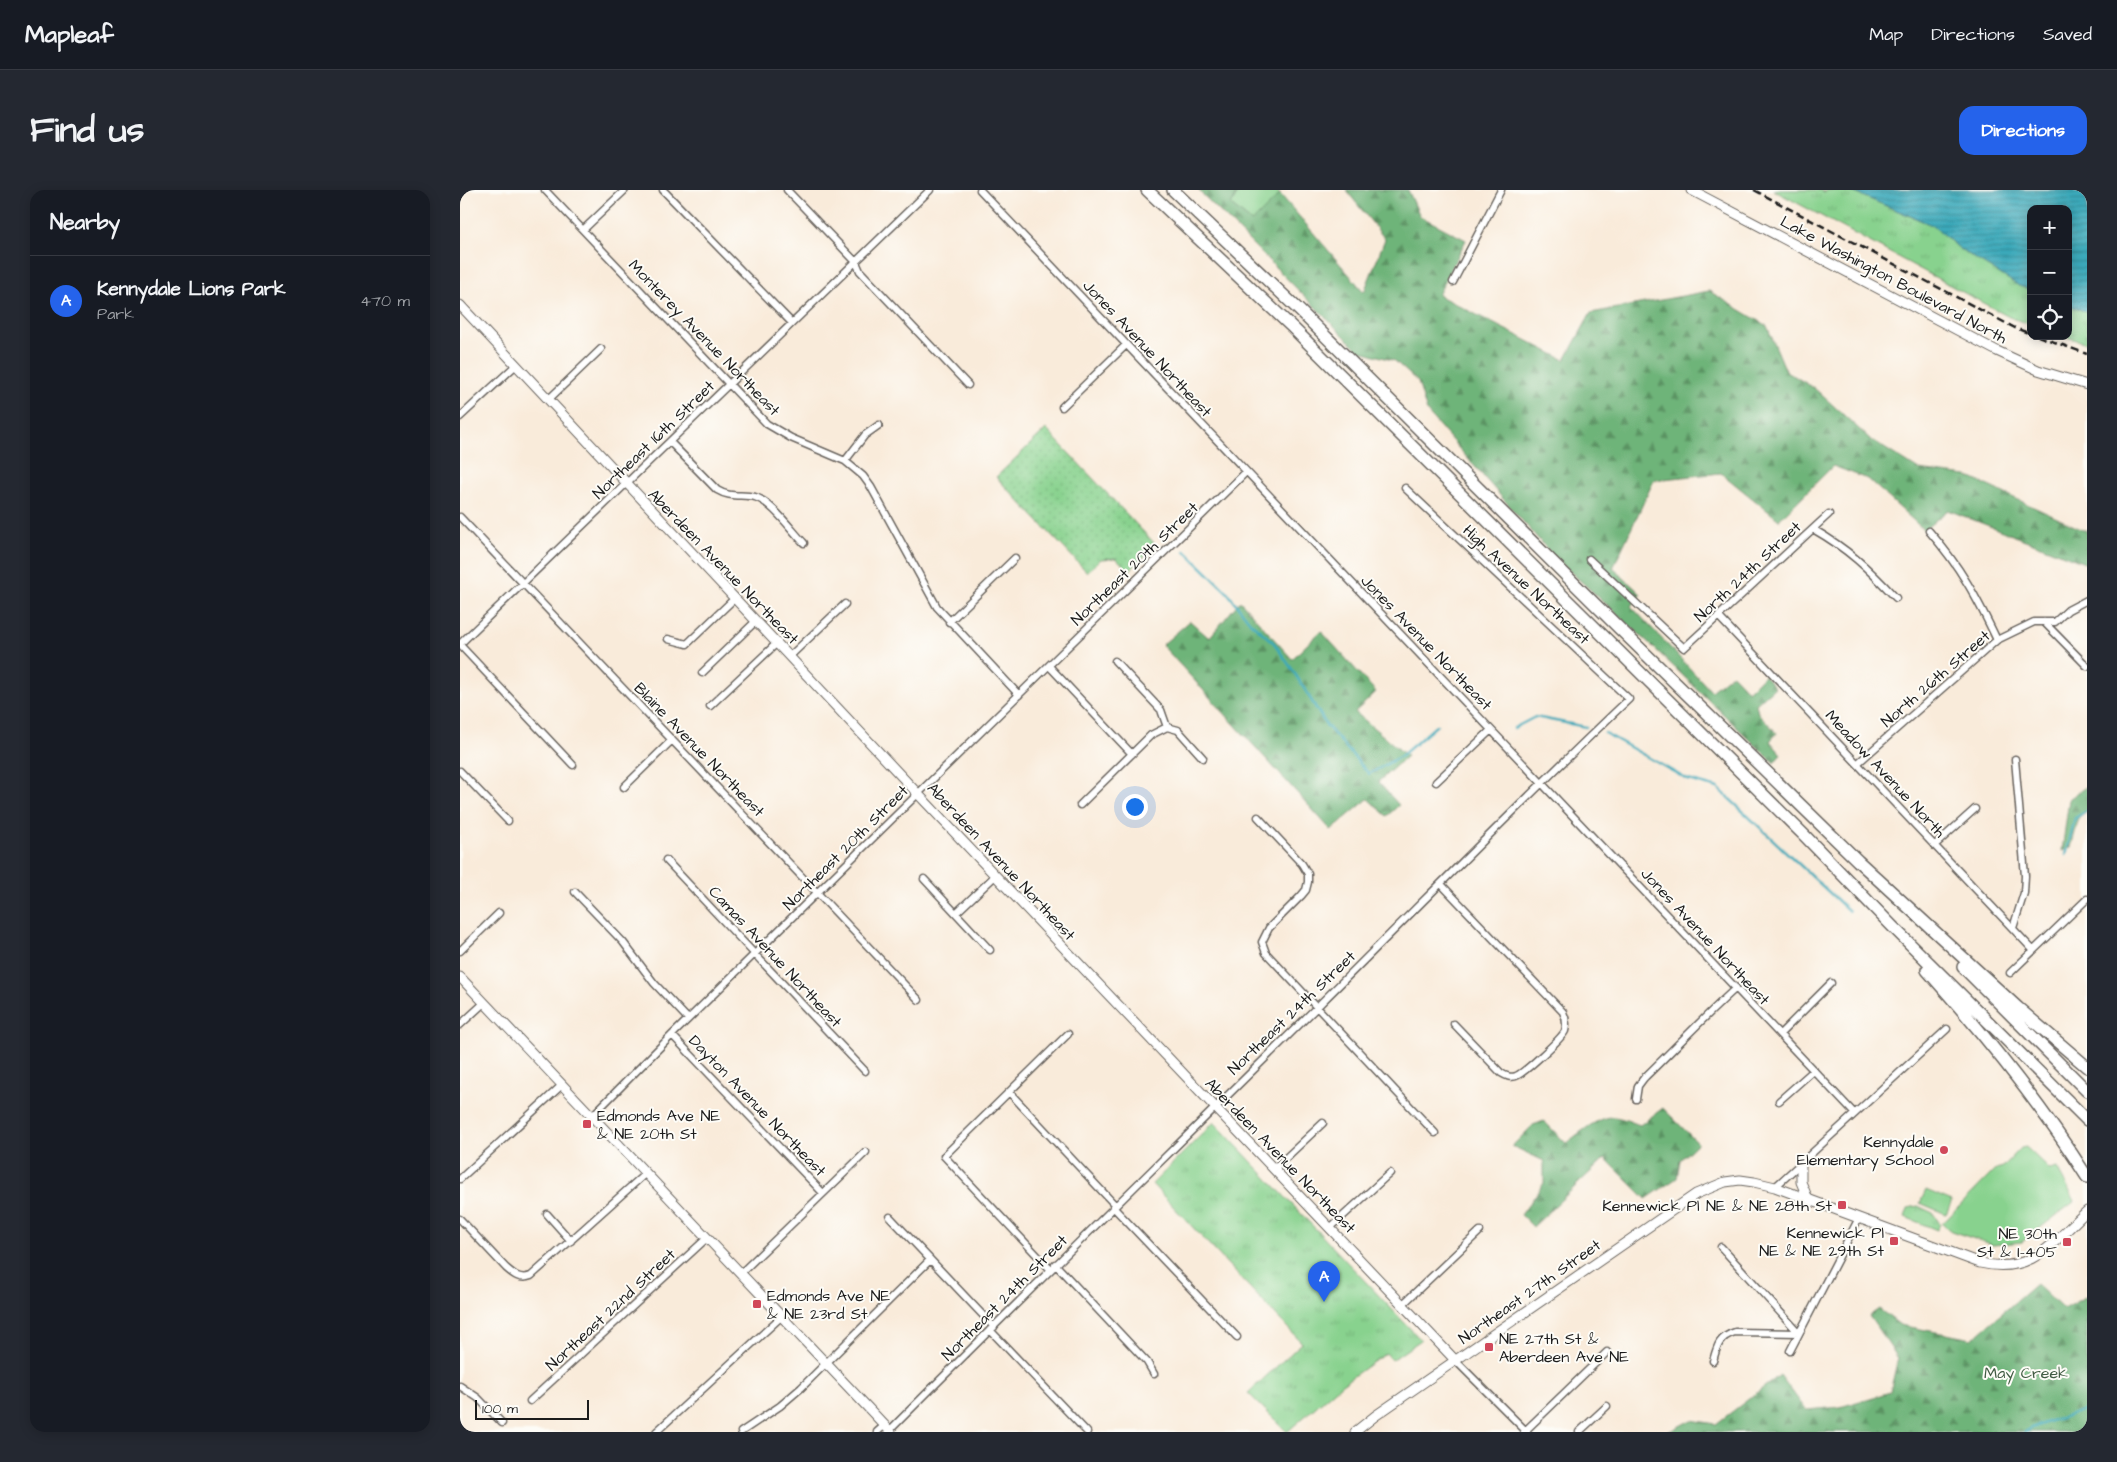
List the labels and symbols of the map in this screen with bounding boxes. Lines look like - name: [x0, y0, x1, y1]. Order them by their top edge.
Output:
- street label: Lake Washington Boulevard North: [1776, 211, 2011, 350]
- street label: Monterey Avenue Northeast: [623, 255, 785, 422]
- street label: Jones Avenue Northeast: [1078, 275, 1217, 423]
- street label: Northeast 16th Street: [588, 375, 720, 504]
- street label: Aberdeen Avenue Northeast: [643, 484, 804, 650]
- street label: Northeast 20th Street: [1066, 497, 1204, 630]
- street label: North 24th Street: [1689, 516, 1806, 627]
- street label: High Avenue Northeast: [1457, 520, 1595, 651]
- street label: Jones Avenue Northeast: [1356, 570, 1497, 716]
- street label: North 26th Street: [1876, 625, 1995, 732]
- street label: Blaine Avenue Northeast: [629, 678, 770, 822]
- street label: Meadow Avenue North: [1820, 705, 1950, 842]
- street label: Aberdeen Avenue Northeast: [922, 778, 1081, 946]
- street label: Northeast 20th Street: [778, 780, 914, 915]
- your location: [1122, 794, 1148, 820]
- street label: Jones Avenue Northeast: [1636, 863, 1775, 1011]
- street label: Camas Avenue Northeast: [704, 881, 847, 1033]
- street label: Northeast 24th Street: [1223, 945, 1361, 1080]
- street label: Dayton Avenue Northeast: [683, 1030, 831, 1182]
- street label: Aberdeen Avenue Northeast: [1200, 1073, 1361, 1239]
- place label: Edmonds Ave NE & NE 20th St: [597, 1105, 720, 1145]
- marker: Edmonds Ave NE & NE 20th St: [581, 1118, 593, 1130]
- place label: Kennydale Elementary School: [1797, 1131, 1934, 1172]
- marker: Kennydale Elementary School: [1938, 1144, 1950, 1156]
- place label: Kennewick Pl NE & NE 28th St: [1602, 1195, 1833, 1217]
- marker: Kennewick Pl NE & NE 28th St: [1836, 1199, 1848, 1211]
- place label: Kennewick Pl NE & NE 29th St: [1759, 1222, 1885, 1262]
- place label: NE 30th St & I-405: [1977, 1223, 2058, 1263]
- street label: Northeast 24th Street: [937, 1229, 1073, 1366]
- street label: Northeast 27th Street: [1454, 1234, 1606, 1349]
- marker: Kennewick Pl NE & NE 29th St: [1888, 1235, 1900, 1247]
- marker: NE 30th St & I-405: [2061, 1236, 2073, 1248]
- street label: Northeast 22nd Street: [541, 1243, 681, 1376]
- pin: A: [1308, 1261, 1340, 1302]
- place label: Edmonds Ave NE & NE 23rd St: [767, 1285, 890, 1325]
- marker: Edmonds Ave NE & NE 23rd St: [751, 1298, 763, 1310]
- place label: NE 27th St & Aberdeen Ave NE: [1499, 1328, 1629, 1368]
- marker: NE 27th St & Aberdeen Ave NE: [1483, 1341, 1495, 1353]
- park label: May Creek: [1984, 1362, 2068, 1385]
- scale bar: [475, 1397, 589, 1420]

